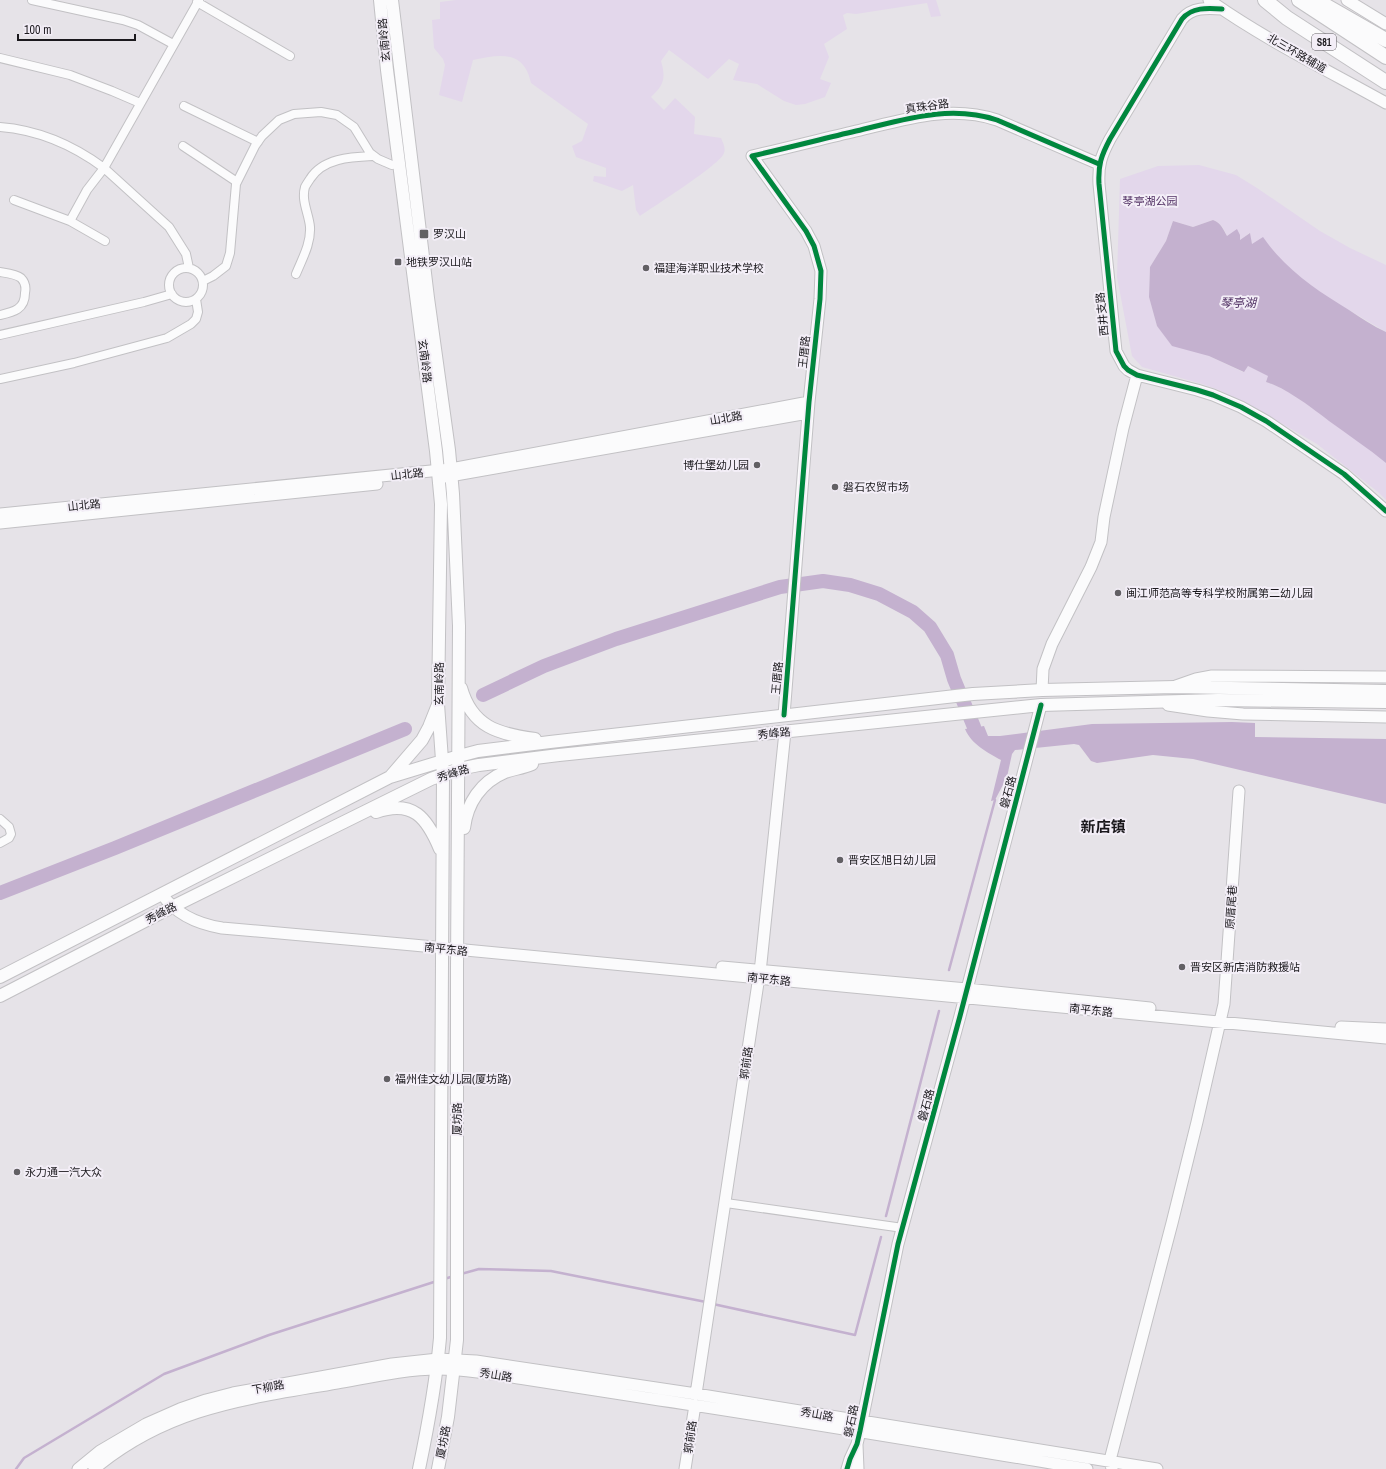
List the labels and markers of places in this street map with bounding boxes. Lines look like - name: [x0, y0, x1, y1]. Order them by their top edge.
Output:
- place label: 罗汉山: [433, 227, 466, 241]
- marker: 罗汉山: [418, 228, 430, 240]
- place label: 地铁罗汉山站: [406, 255, 472, 269]
- marker: 地铁罗汉山站: [393, 257, 403, 267]
- place label: 福建海洋职业技术学校: [654, 261, 764, 275]
- marker: 福建海洋职业技术学校: [641, 263, 651, 273]
- place label: 博仕堡幼儿园: [683, 458, 749, 472]
- marker: 博仕堡幼儿园: [752, 460, 762, 470]
- place label: 磐石农贸市场: [843, 480, 909, 494]
- marker: 磐石农贸市场: [830, 482, 840, 492]
- place label: 闽江师范高等专科学校附属第二幼儿园: [1126, 586, 1313, 600]
- marker: 闽江师范高等专科学校附属第二幼儿园: [1113, 588, 1123, 598]
- place label: 晋安区旭日幼儿园: [848, 853, 936, 867]
- marker: 晋安区旭日幼儿园: [835, 855, 845, 865]
- place label: 晋安区新店消防救援站: [1190, 960, 1300, 974]
- marker: 晋安区新店消防救援站: [1177, 962, 1187, 972]
- place label: 福州佳文幼儿园(厦坊路): [395, 1072, 511, 1086]
- marker: 福州佳文幼儿园(厦坊路): [382, 1074, 392, 1084]
- place label: 永力通一汽大众: [25, 1165, 102, 1179]
- marker: 永力通一汽大众: [12, 1167, 22, 1177]

